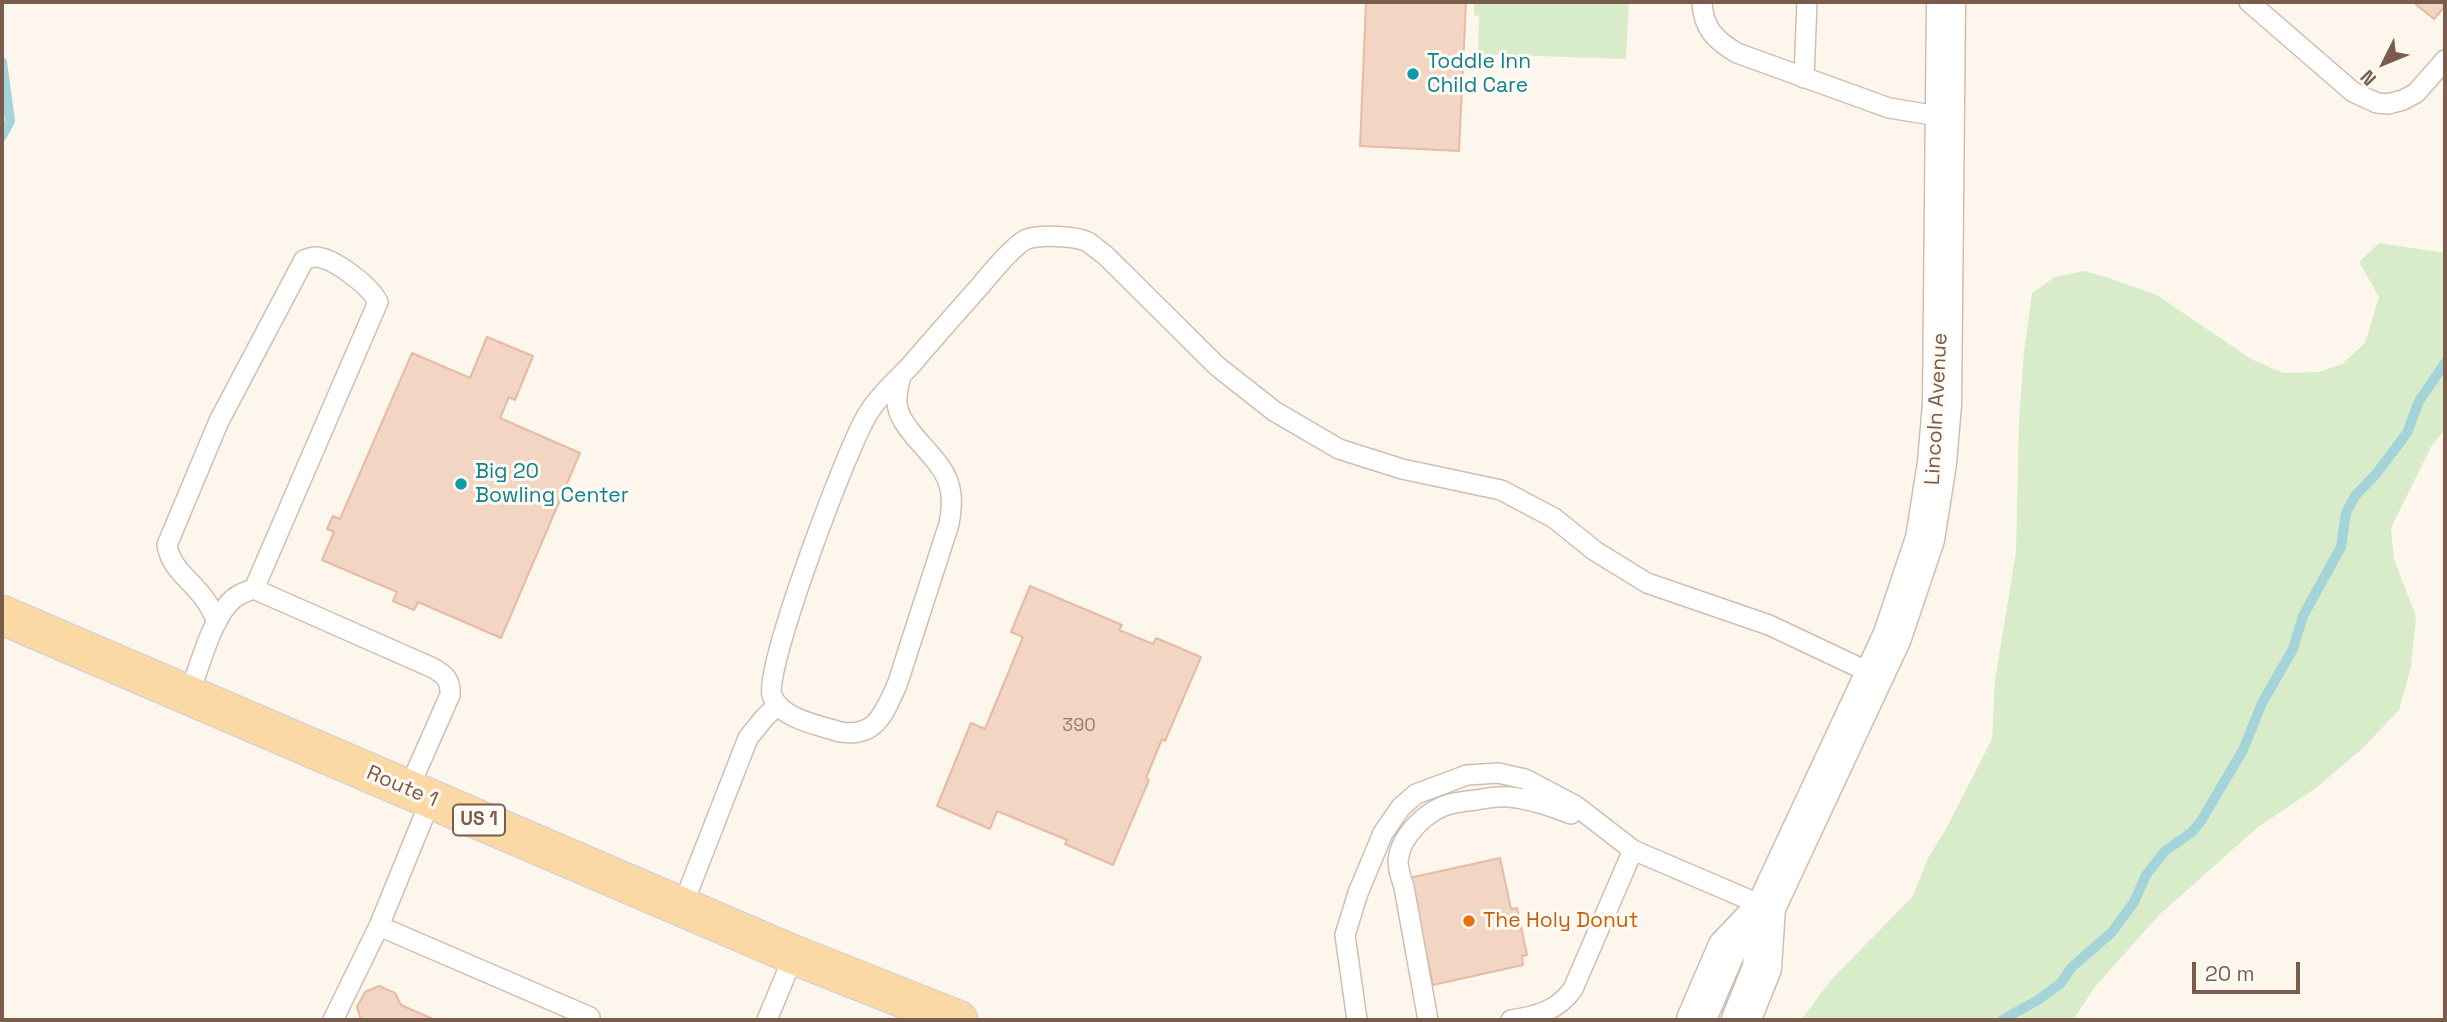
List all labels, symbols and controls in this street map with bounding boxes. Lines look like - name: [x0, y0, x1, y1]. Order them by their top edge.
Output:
- north arrow: [2349, 28, 2419, 98]
- place label: Toddle Inn Child Care: [1427, 49, 1531, 99]
- text: N: [2355, 64, 2382, 91]
- marker: Toddle Inn Child Care: [1405, 66, 1421, 82]
- street label: Lincoln Avenue: [1920, 332, 1954, 486]
- place label: Big 20 Bowling Center: [475, 459, 629, 509]
- marker: Big 20 Bowling Center: [453, 476, 469, 492]
- house number: 390: [1062, 715, 1096, 737]
- street label: Route 1: [363, 761, 441, 813]
- road number: US 1: [453, 804, 505, 835]
- place label: The Holy Donut: [1483, 908, 1638, 934]
- marker: The Holy Donut: [1461, 913, 1477, 929]
- scale bar: [2195, 948, 2304, 992]
- text: 20 m: [2205, 960, 2255, 987]

